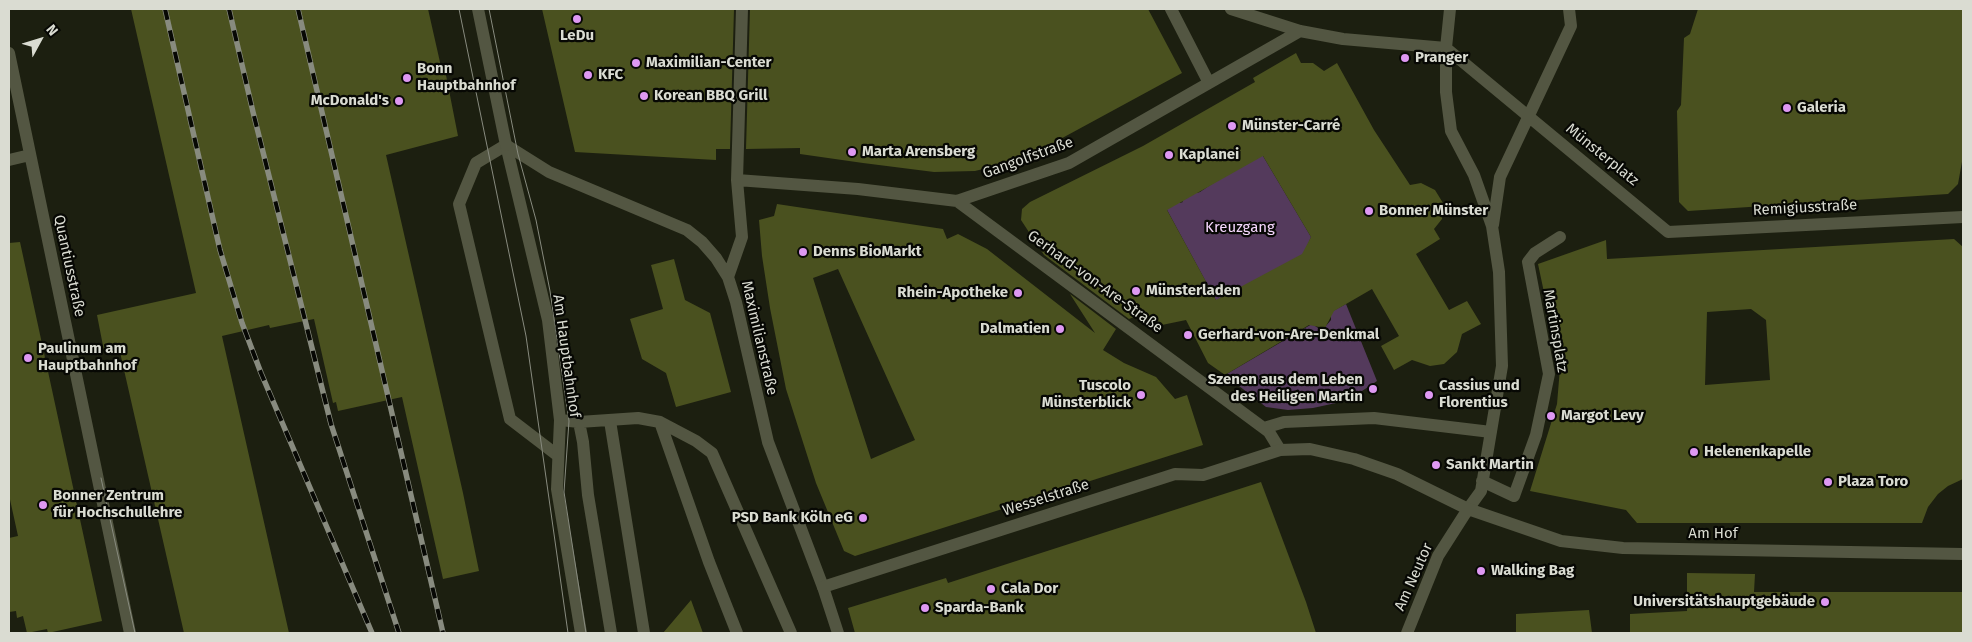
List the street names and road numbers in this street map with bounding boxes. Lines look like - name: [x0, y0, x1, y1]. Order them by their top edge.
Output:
- street label: Münsterplatz: [1562, 120, 1642, 190]
- street label: Gangolfstraße: [980, 133, 1076, 183]
- street label: Remigiusstraße: [1752, 196, 1858, 220]
- street label: Quantiusstraße: [49, 213, 89, 319]
- street label: Gerhard-von-Are-Straße: [1024, 227, 1166, 337]
- street label: Maximilianstraße: [737, 279, 781, 397]
- street label: Martinsplatz: [1539, 288, 1571, 374]
- street label: Am Hauptbahnhof: [548, 293, 584, 419]
- street label: Wesselstraße: [1001, 476, 1091, 520]
- street label: Am Hof: [1688, 525, 1738, 543]
- street label: Am Neutor: [1391, 540, 1437, 614]

